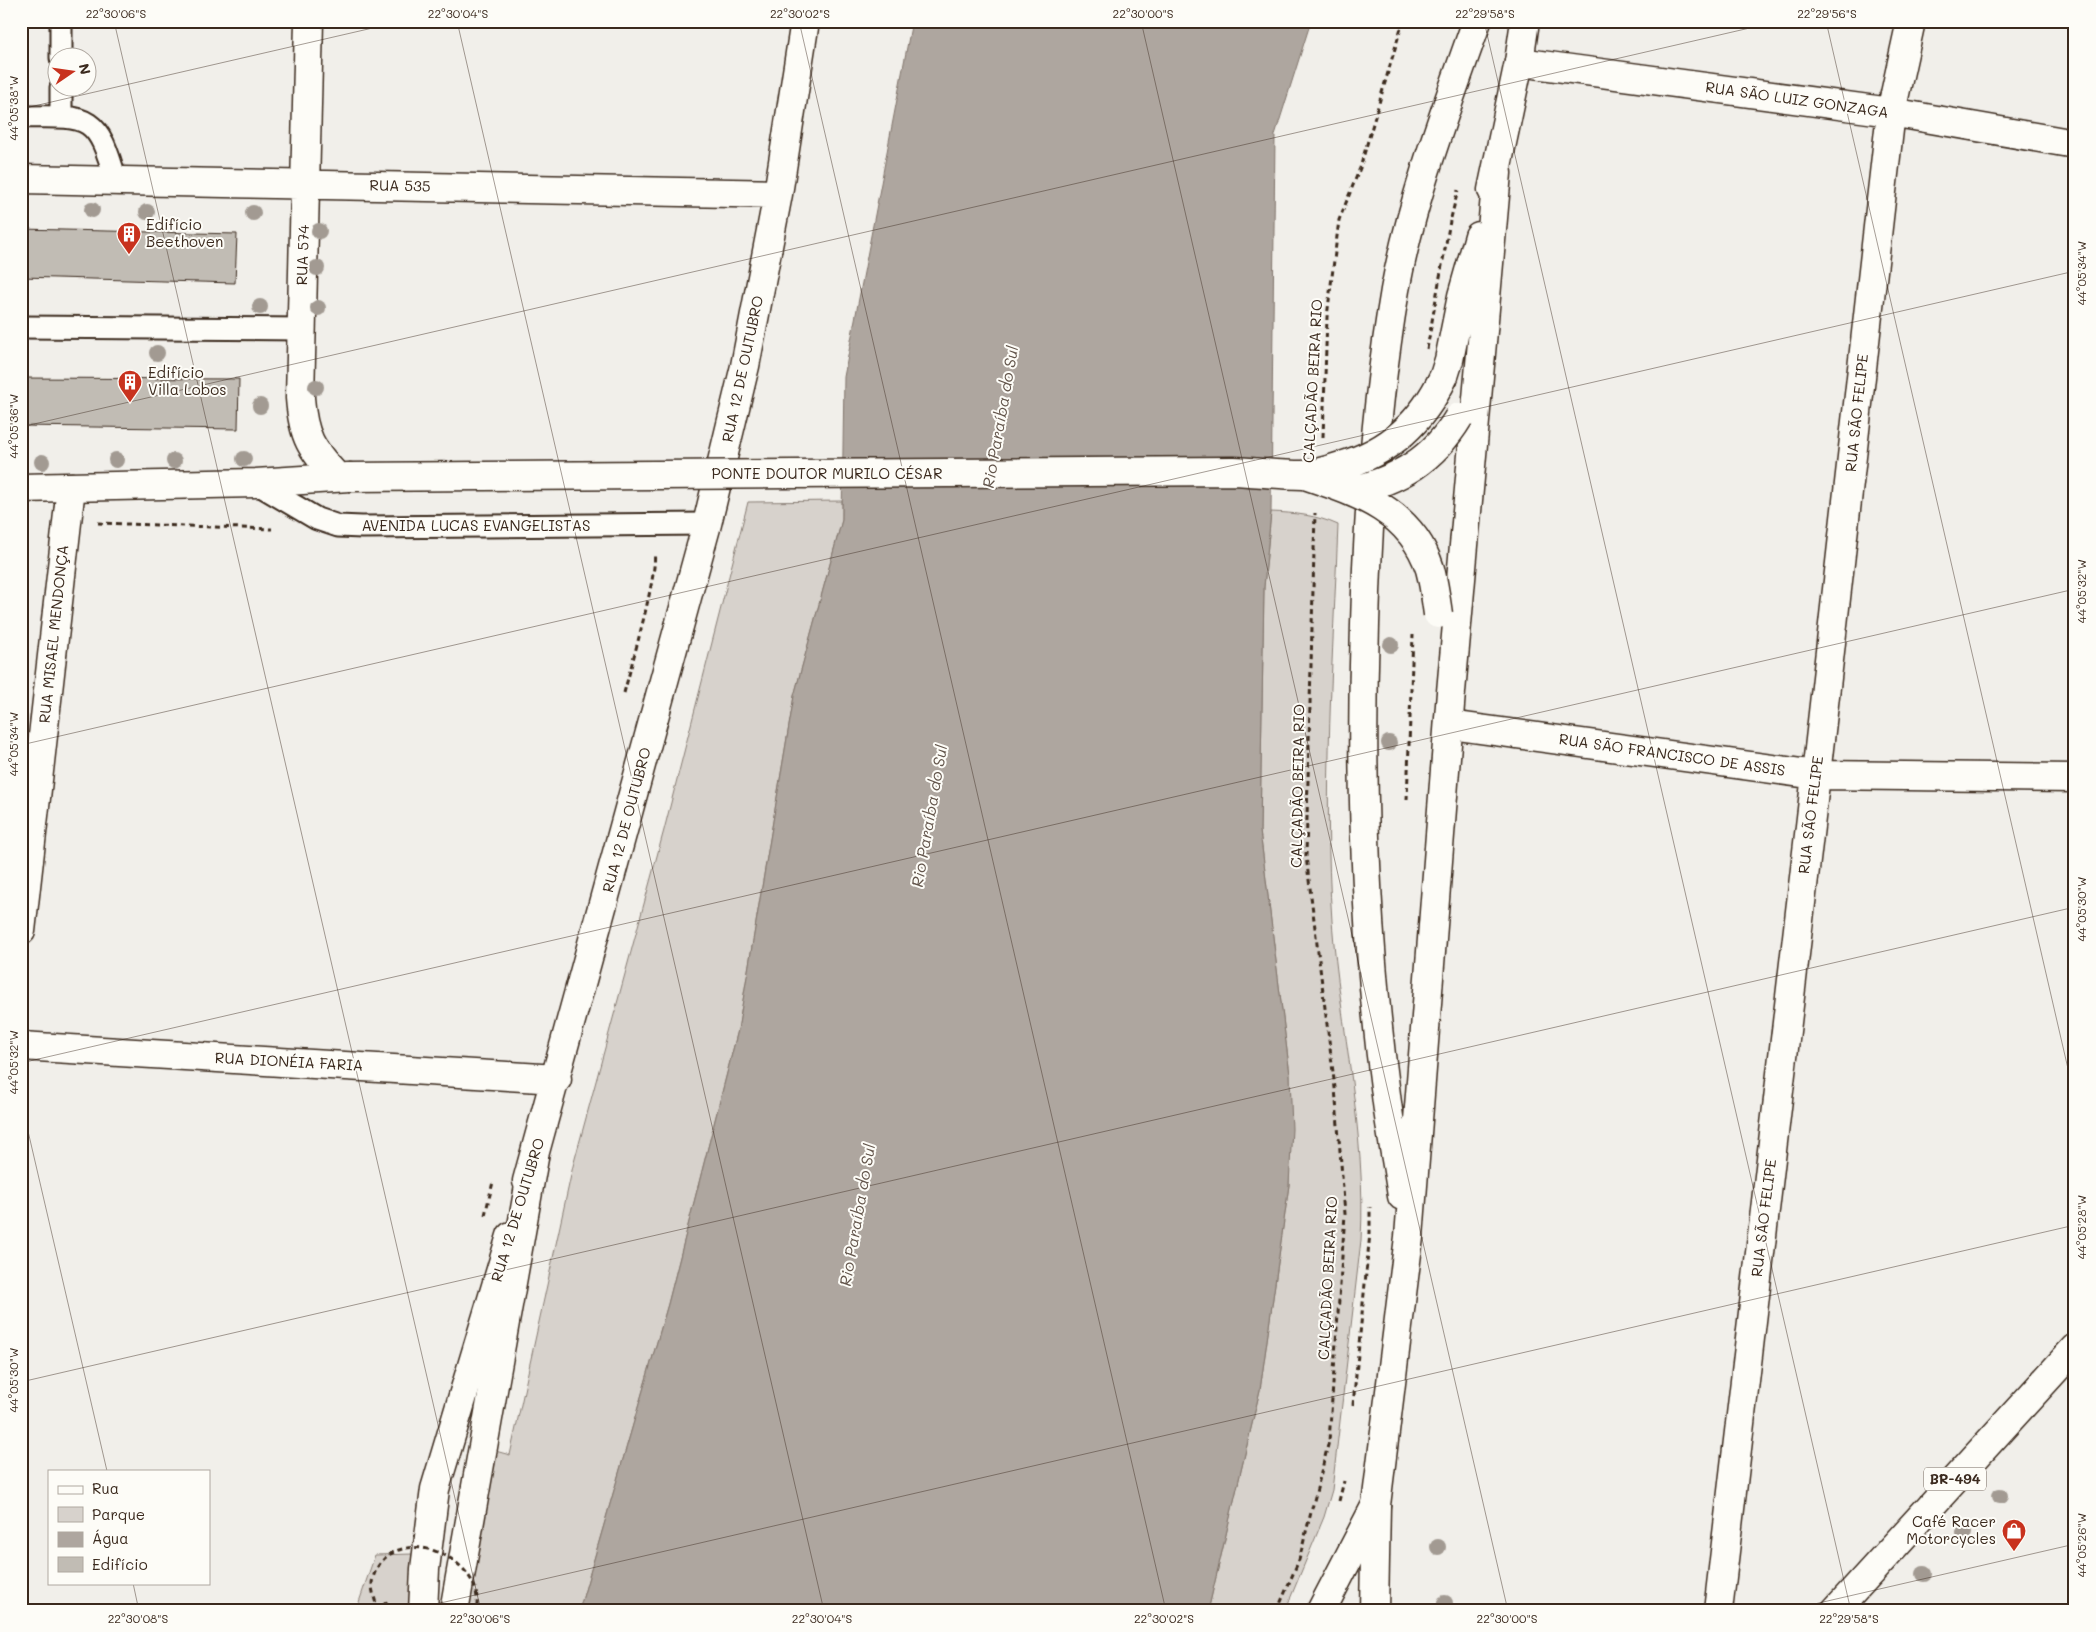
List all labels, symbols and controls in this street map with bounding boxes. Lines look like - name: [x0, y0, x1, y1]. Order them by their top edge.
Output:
- text: 22°30'06"S: [86, 5, 147, 21]
- text: 22°30'04"S: [428, 5, 488, 21]
- text: 22°30'02"S: [770, 5, 830, 21]
- text: 22°30'00"S: [1113, 5, 1174, 21]
- text: 22°29'58"S: [1455, 5, 1515, 21]
- text: 22°29'56"S: [1797, 5, 1857, 21]
- north arrow: [48, 48, 98, 98]
- text: N: [75, 62, 96, 76]
- text: 44°05'38"W: [5, 76, 21, 140]
- street label: RUA SÃO LUIZ GONZAGA: [1704, 76, 1890, 122]
- street label: RUA 535: [369, 174, 431, 196]
- place label: Edifício Beethoven: [146, 214, 223, 251]
- building icon: Edifício Beethoven: [116, 221, 142, 255]
- street label: RUA 574: [291, 224, 313, 286]
- text: 44°05'34"W: [2073, 241, 2089, 305]
- street label: RUA 12 DE OUTUBRO: [717, 294, 767, 444]
- street label: CALÇADÃO BEIRA RIO: [1298, 298, 1326, 463]
- water label: Rio Paraíba do Sul: [977, 344, 1022, 490]
- street label: RUA SÃO FELIPE: [1840, 352, 1872, 473]
- place label: Edifício Villa Lobos: [148, 362, 226, 399]
- building icon: Edifício Villa Lobos: [117, 369, 143, 403]
- text: 44°05'36"W: [5, 394, 21, 458]
- street label: PONTE DOUTOR MURILO CÉSAR: [711, 463, 943, 483]
- street label: AVENIDA LUCAS EVANGELISTAS: [362, 515, 590, 535]
- street label: RUA MISAEL MENDONÇA: [34, 544, 72, 724]
- text: 44°05'32"W: [2073, 559, 2089, 623]
- street label: CALÇADÃO BEIRA RIO: [1286, 704, 1308, 868]
- text: 44°05'34"W: [5, 712, 21, 776]
- street label: RUA SÃO FRANCISCO DE ASSIS: [1558, 728, 1786, 780]
- water label: Rio Paraíba do Sul: [906, 743, 951, 889]
- street label: RUA 12 DE OUTUBRO: [597, 745, 655, 894]
- street label: RUA SÃO FELIPE: [1793, 754, 1827, 875]
- text: 44°05'30"W: [2073, 877, 2089, 941]
- text: 44°05'32"W: [5, 1030, 21, 1094]
- street label: RUA DIONÉIA FARIA: [214, 1047, 364, 1075]
- street label: RUA 12 DE OUTUBRO: [486, 1135, 548, 1284]
- water label: Rio Paraíba do Sul: [834, 1142, 879, 1288]
- street label: RUA SÃO FELIPE: [1746, 1157, 1780, 1278]
- street label: CALÇADÃO BEIRA RIO: [1313, 1195, 1341, 1360]
- text: 44°05'28"W: [2073, 1195, 2089, 1259]
- text: 44°05'30"W: [5, 1348, 21, 1412]
- road number: BR-494: [1924, 1468, 1986, 1490]
- legend: [48, 1470, 210, 1584]
- text: Rua: [92, 1478, 119, 1498]
- text: Parque: [92, 1504, 145, 1524]
- place label: Café Racer Motorcycles: [1906, 1511, 1996, 1548]
- text: 44°05'26"W: [2073, 1513, 2089, 1577]
- shop icon: Café Racer Motorcycles: [2001, 1518, 2027, 1552]
- text: Água: [92, 1528, 129, 1548]
- text: Edifício: [92, 1554, 148, 1574]
- text: 22°30'08"S: [108, 1610, 169, 1626]
- text: 22°30'06"S: [450, 1610, 511, 1626]
- text: 22°30'04"S: [792, 1610, 852, 1626]
- text: 22°30'02"S: [1134, 1610, 1194, 1626]
- text: 22°30'00"S: [1477, 1610, 1538, 1626]
- text: 22°29'58"S: [1819, 1610, 1879, 1626]

